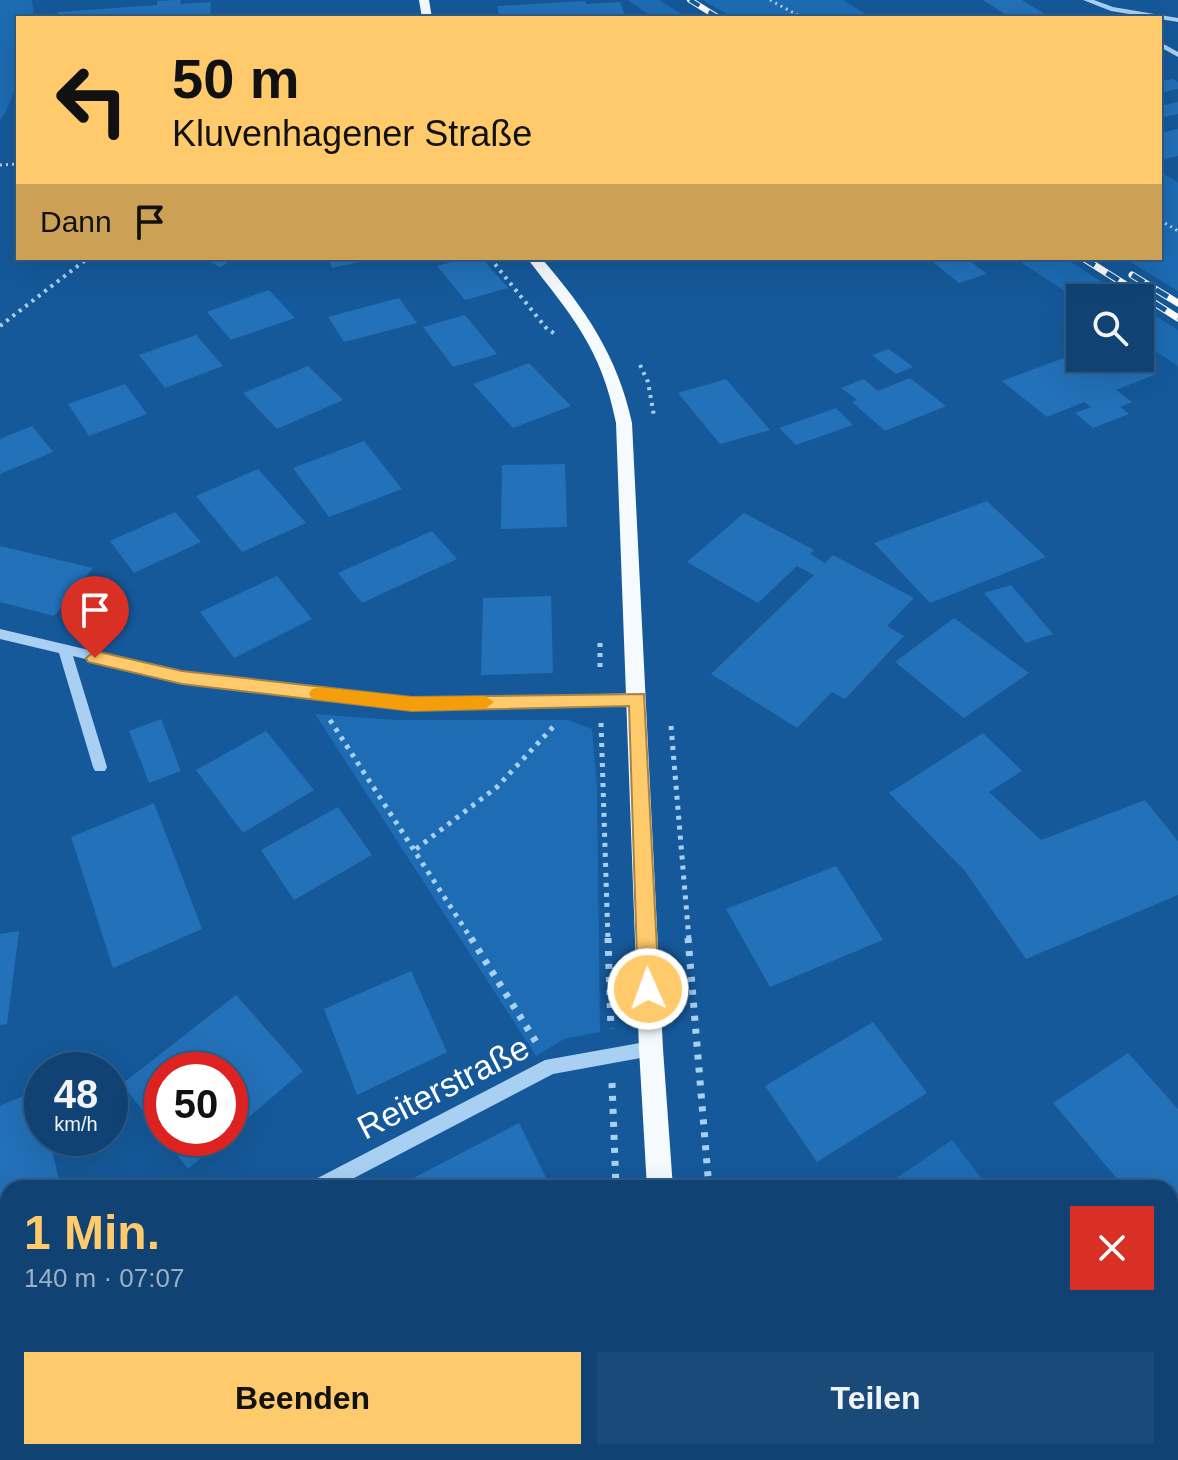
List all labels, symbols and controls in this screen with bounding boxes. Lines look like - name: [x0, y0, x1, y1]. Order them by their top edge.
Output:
- text: 50 m: [172, 47, 300, 110]
- icon: left: [40, 48, 144, 152]
- text: Kluvenhagener Straße: [172, 113, 532, 154]
- icon: arrive: [128, 200, 172, 244]
- text: Dann: [40, 205, 112, 238]
- map controls: [1066, 284, 1154, 372]
- button: search: [1066, 284, 1154, 372]
- pin: [61, 576, 129, 658]
- icon: arrive: [73, 588, 117, 632]
- position arrow: [606, 947, 690, 1031]
- street label: Reiterstraße: [351, 1028, 535, 1146]
- speed limit sign: 50: [144, 1052, 248, 1156]
- text: 48: [54, 1072, 98, 1116]
- text: km/h: [54, 1113, 98, 1135]
- text: 1 Min.: [24, 1206, 160, 1259]
- button: close: [1070, 1206, 1154, 1290]
- text: 140 m · 07:07: [24, 1263, 184, 1293]
- button: Beenden: [24, 1352, 581, 1444]
- button: Teilen: [597, 1352, 1154, 1444]

